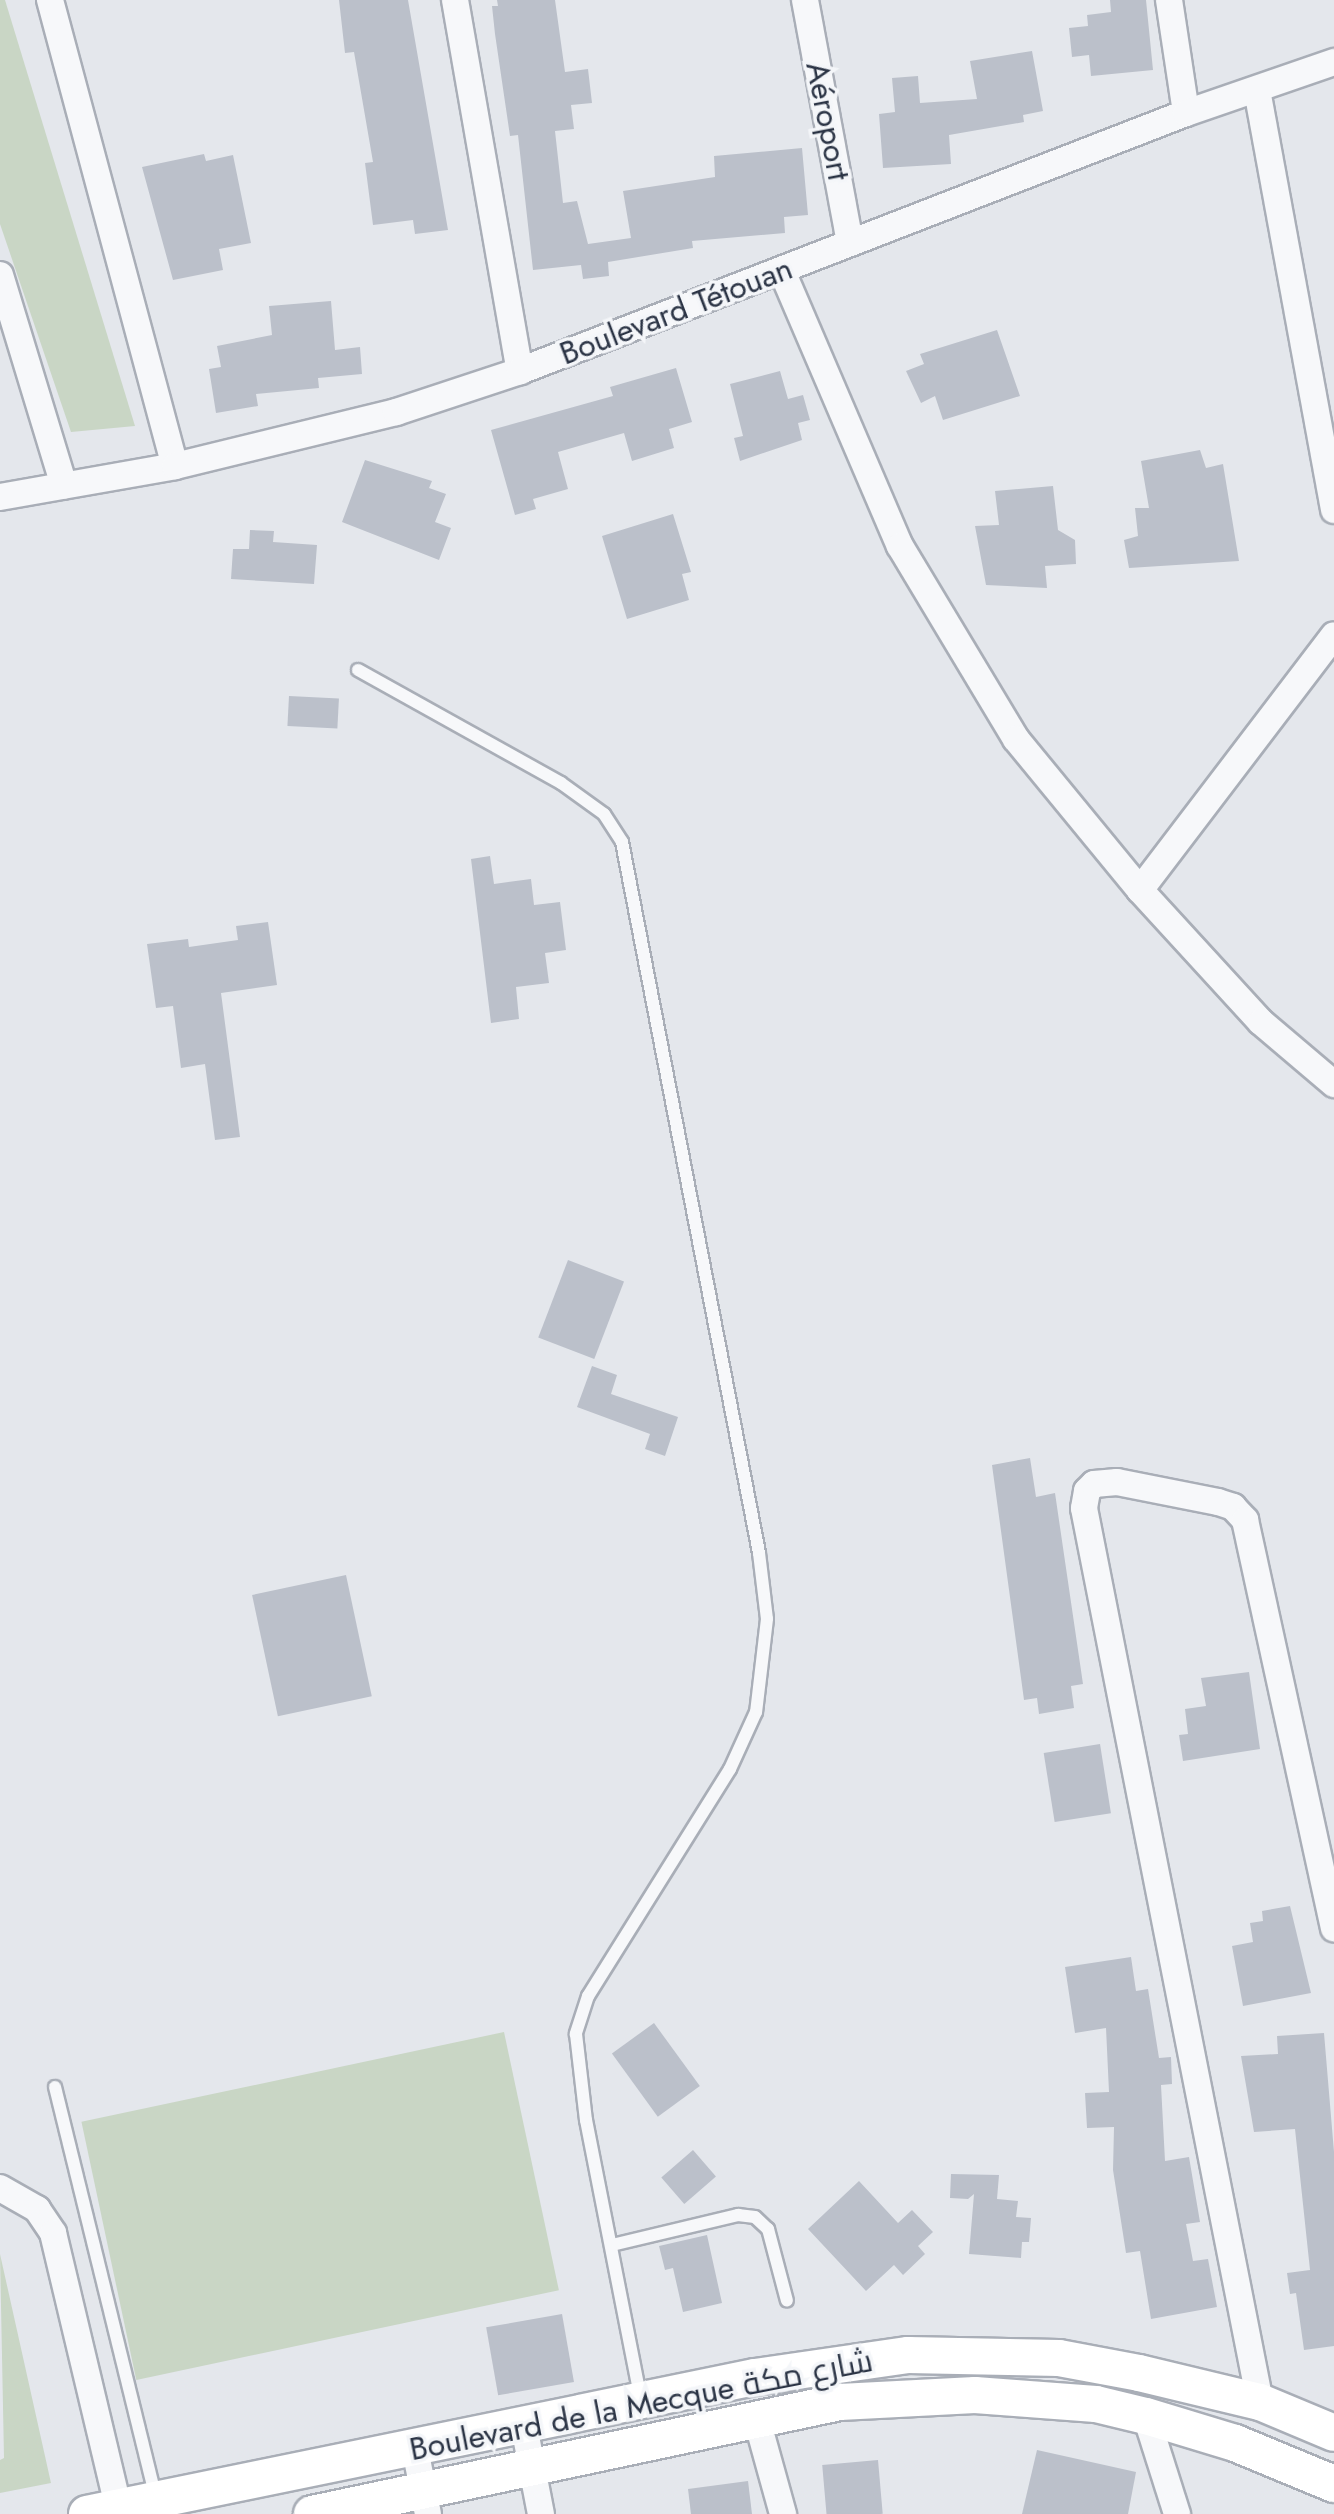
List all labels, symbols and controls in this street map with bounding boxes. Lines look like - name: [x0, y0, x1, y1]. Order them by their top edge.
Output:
- street label: Aéroport: [798, 58, 858, 184]
- street label: Boulevard Tétouan: [554, 249, 798, 373]
- street label: Boulevard de la Mecque شارع مكة: [406, 2341, 876, 2469]

